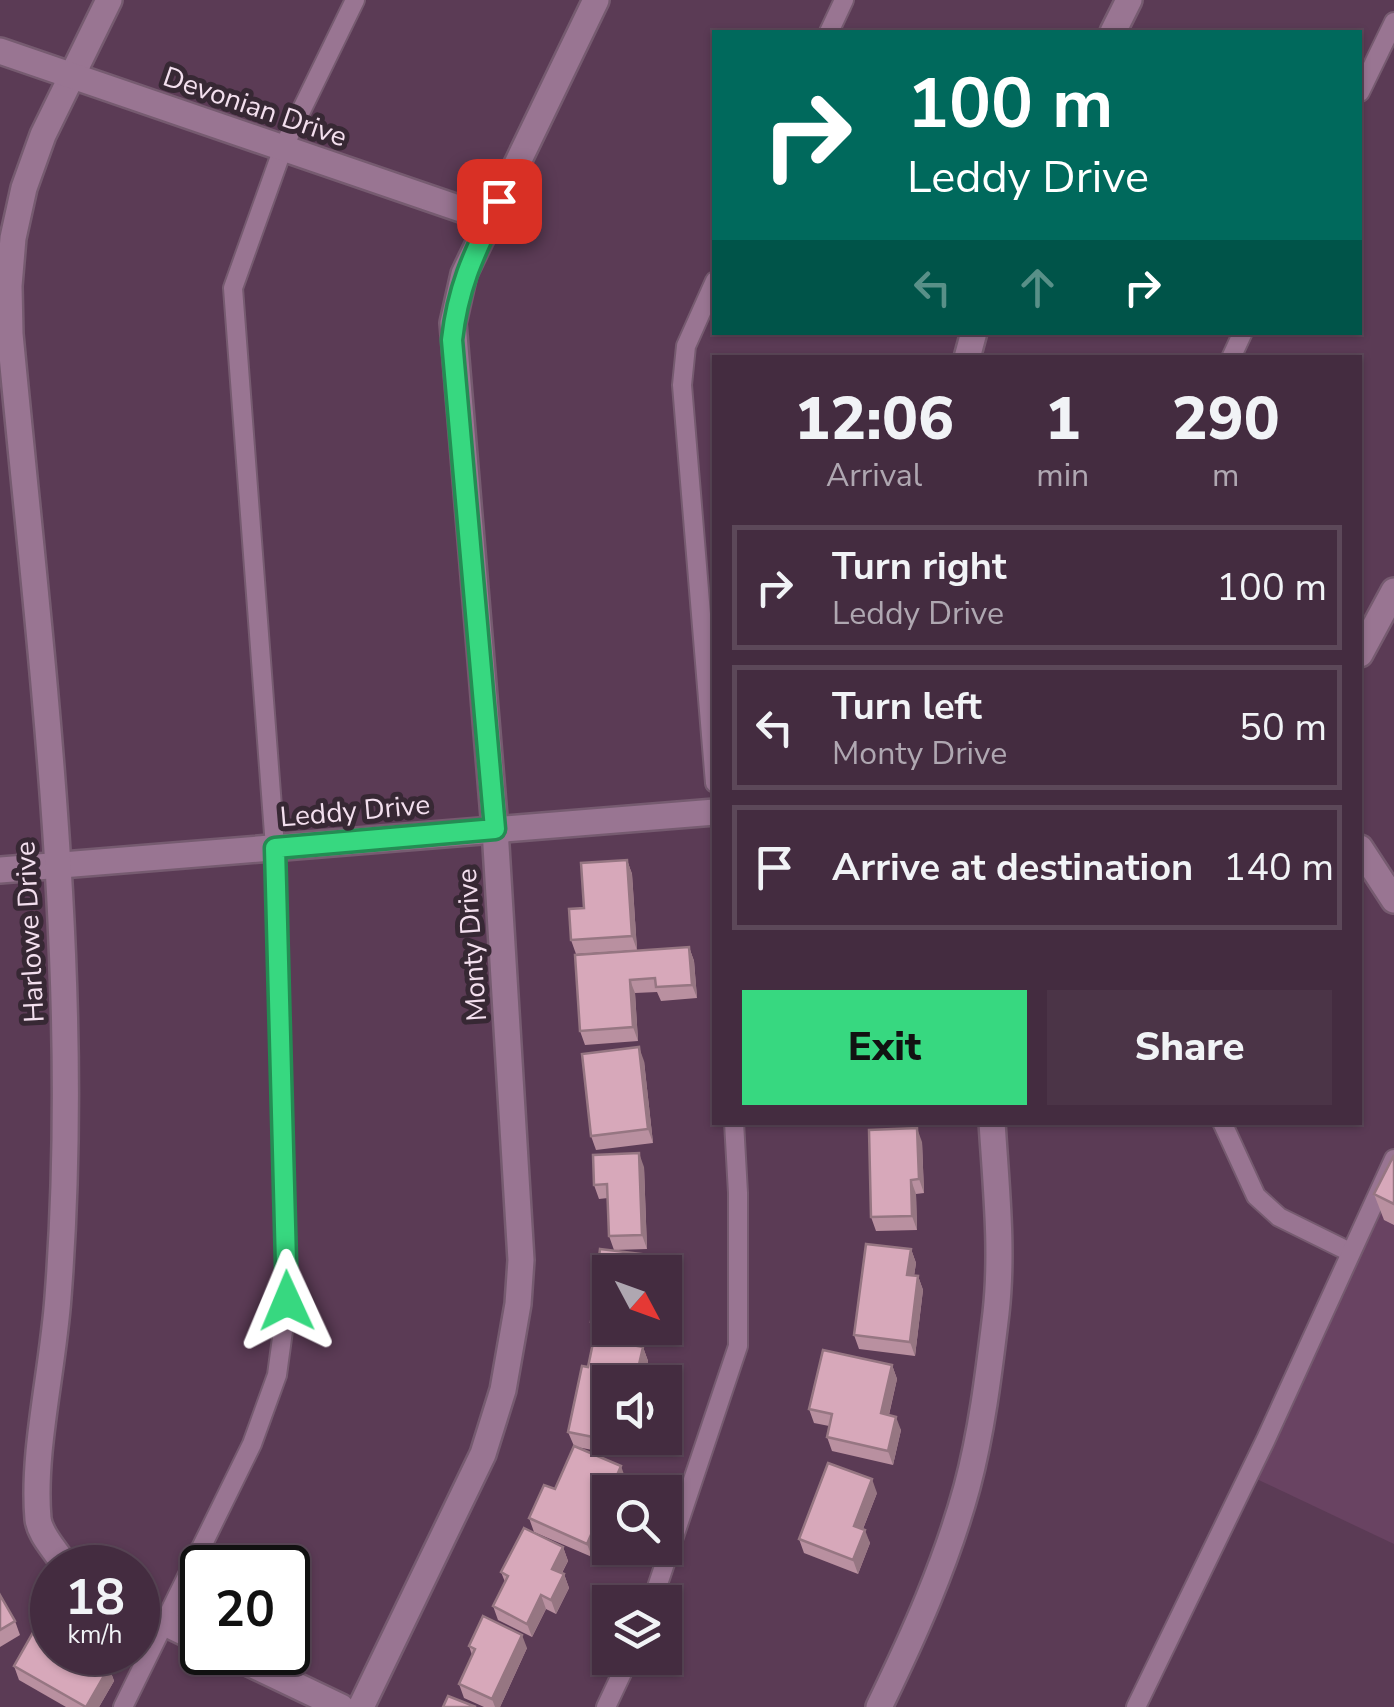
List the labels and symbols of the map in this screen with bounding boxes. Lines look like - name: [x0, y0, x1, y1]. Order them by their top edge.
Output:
- street label: Devonian Drive: [158, 58, 352, 156]
- pin: [457, 159, 542, 244]
- street label: Leddy Drive: [278, 786, 432, 836]
- street label: Harlowe Drive: [6, 840, 54, 1024]
- street label: Monty Drive: [448, 867, 496, 1023]
- position arrow: [235, 1249, 339, 1353]
- north arrow: [592, 1255, 682, 1345]
- speed limit sign: 20: [180, 1545, 310, 1675]

